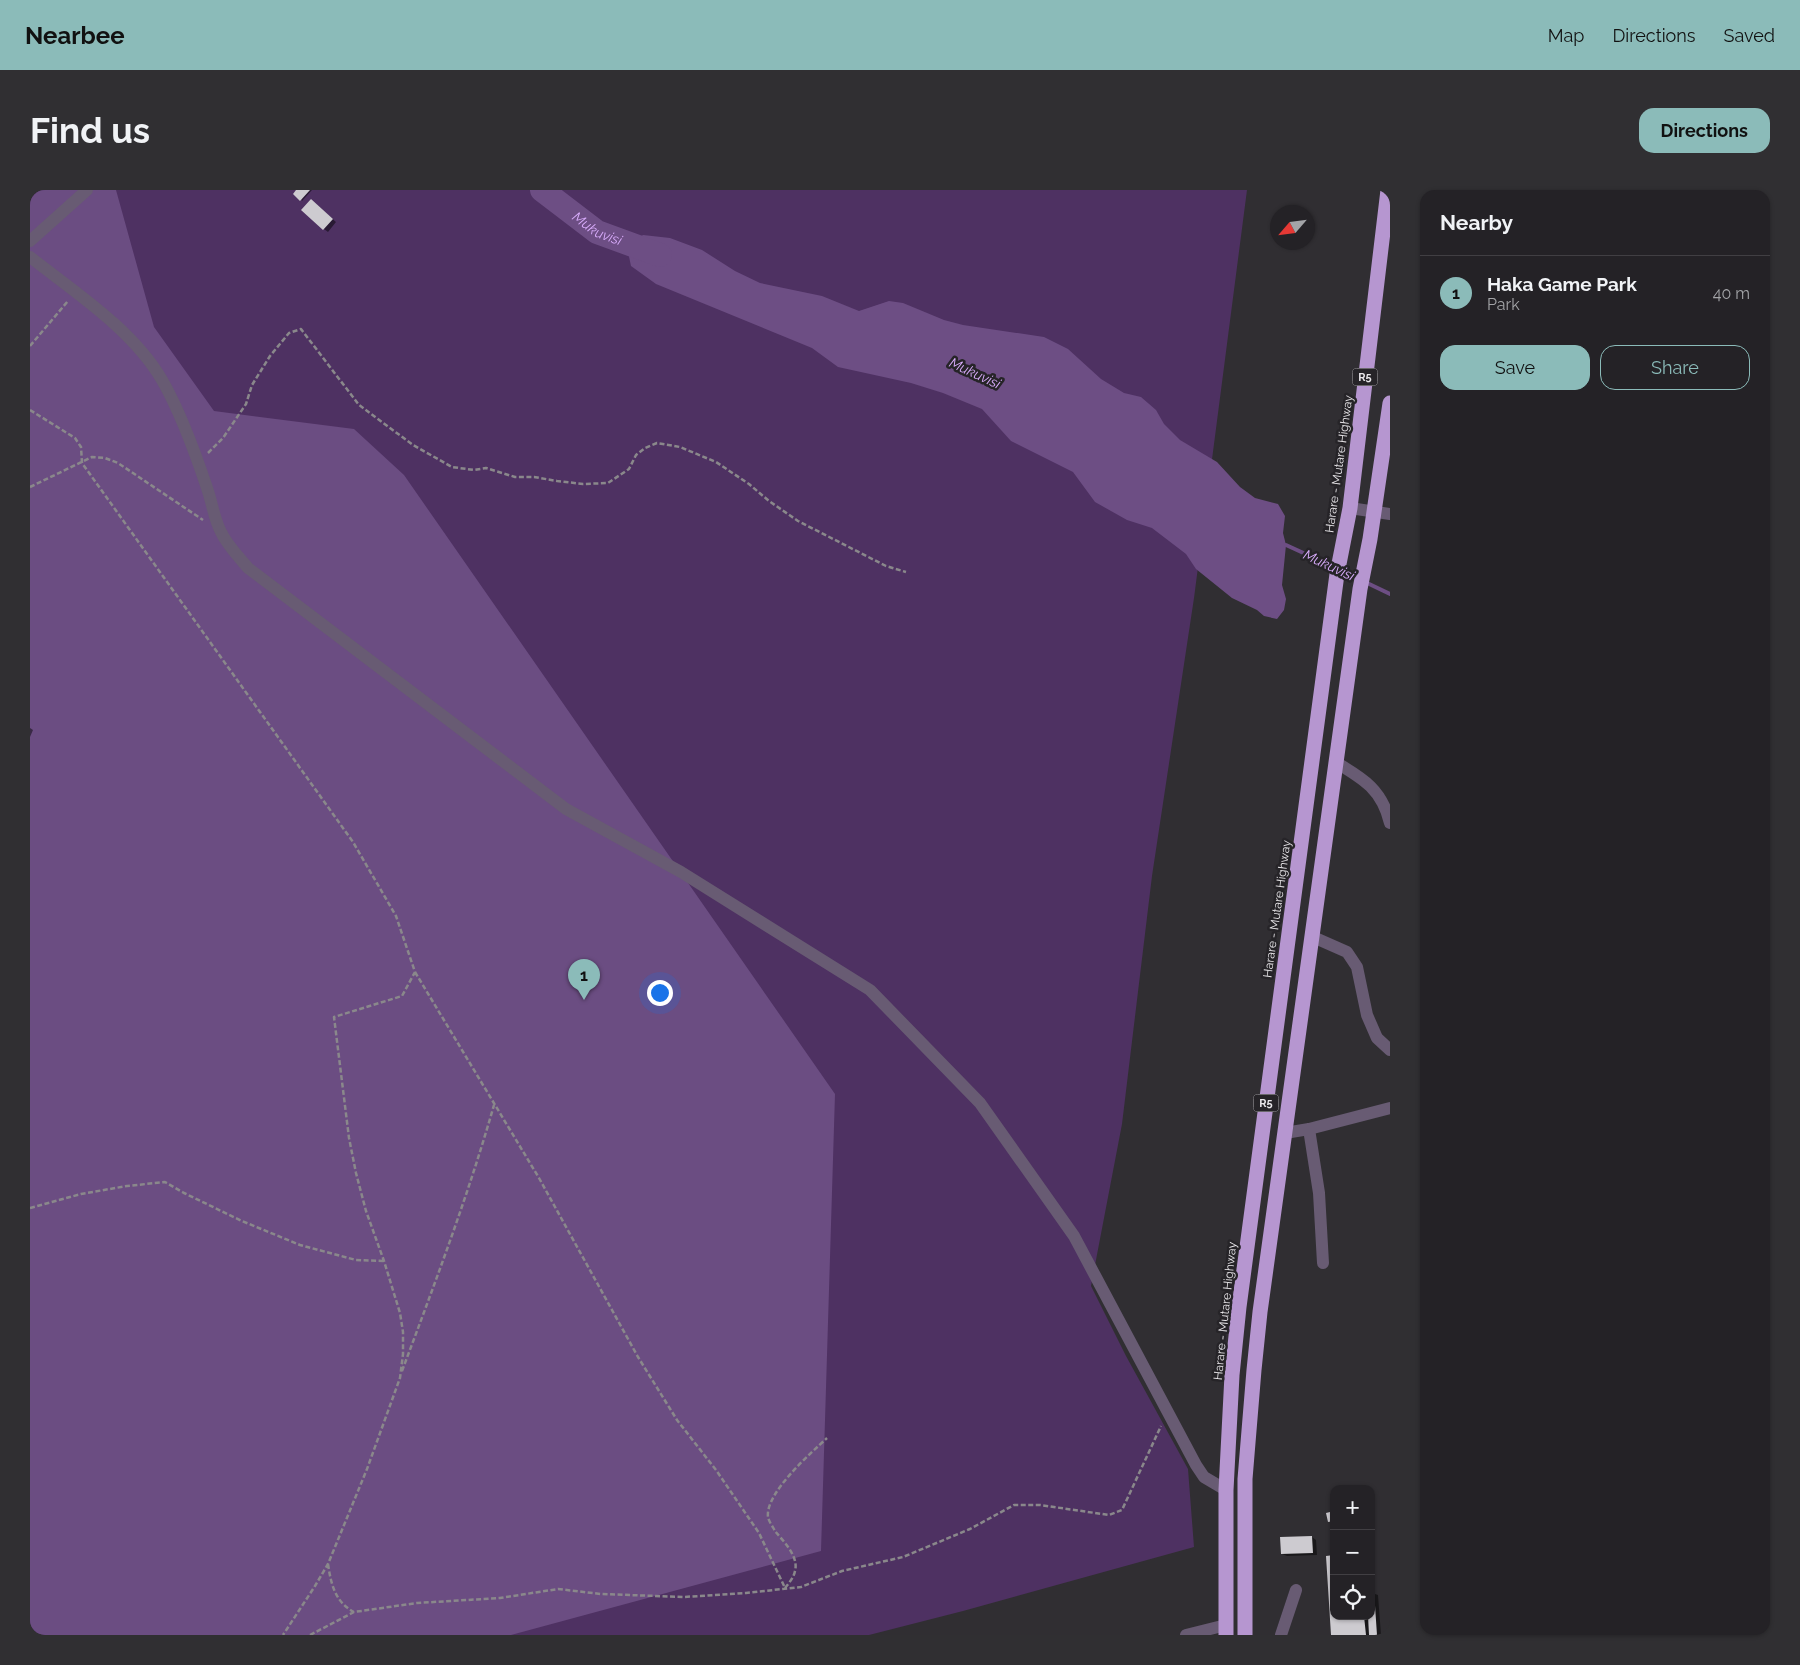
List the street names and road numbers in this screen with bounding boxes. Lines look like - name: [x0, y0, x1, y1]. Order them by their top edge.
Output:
- road number: R5: [1352, 368, 1378, 386]
- street label: Harare - Mutare Highway: [1322, 394, 1356, 534]
- street label: Harare - Mutare Highway: [1260, 839, 1294, 979]
- road number: R5: [1254, 1094, 1278, 1111]
- street label: Harare - Mutare Highway: [1211, 1241, 1239, 1381]

